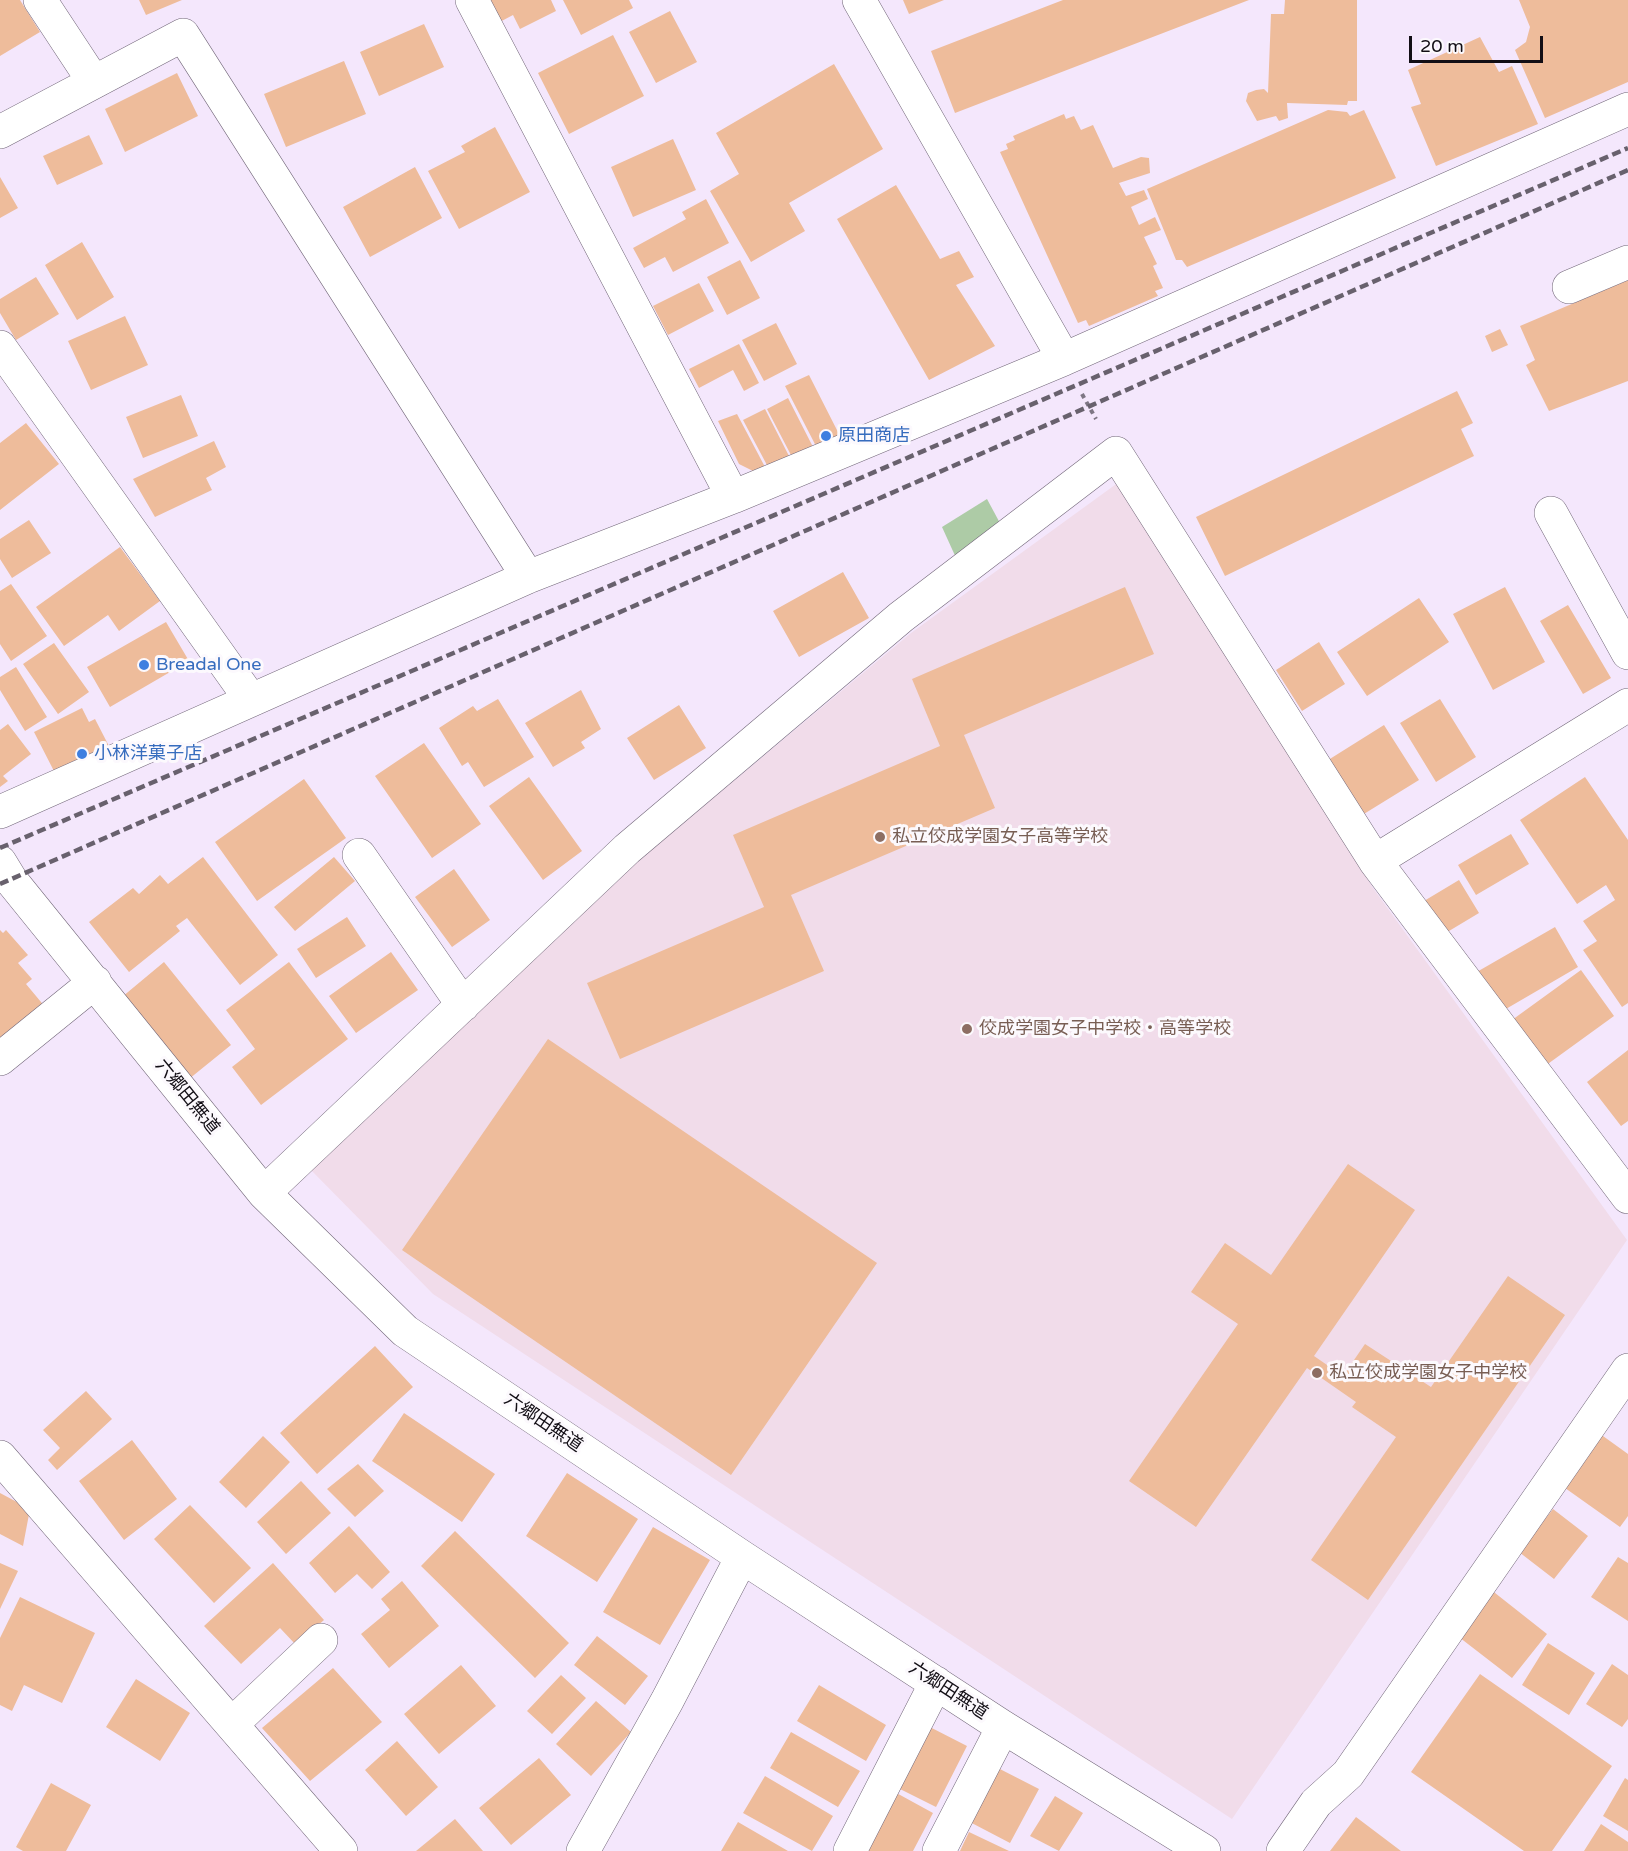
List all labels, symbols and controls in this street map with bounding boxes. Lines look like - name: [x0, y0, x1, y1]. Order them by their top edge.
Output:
- scale bar: [1412, 24, 1546, 62]
- text: 20 m: [1420, 35, 1464, 57]
- place label: 原田商店: [838, 425, 910, 447]
- marker: 原田商店: [819, 429, 833, 443]
- place label: Breadal One: [156, 654, 262, 676]
- marker: Breadal One: [137, 658, 151, 672]
- place label: 小林洋菓子店: [94, 743, 202, 765]
- marker: 小林洋菓子店: [75, 747, 89, 761]
- place label: 私立佼成学園女子高等学校: [892, 826, 1108, 848]
- marker: 私立佼成学園女子高等学校: [873, 830, 887, 844]
- place label: 佼成学園女子中学校・高等学校: [979, 1018, 1231, 1040]
- marker: 佼成学園女子中学校・高等学校: [960, 1022, 974, 1036]
- street label: 六郷田無道: [150, 1055, 224, 1139]
- place label: 私立佼成学園女子中学校: [1329, 1362, 1527, 1384]
- marker: 私立佼成学園女子中学校: [1310, 1366, 1324, 1380]
- street label: 六郷田無道: [500, 1389, 586, 1457]
- street label: 六郷田無道: [904, 1657, 992, 1725]

